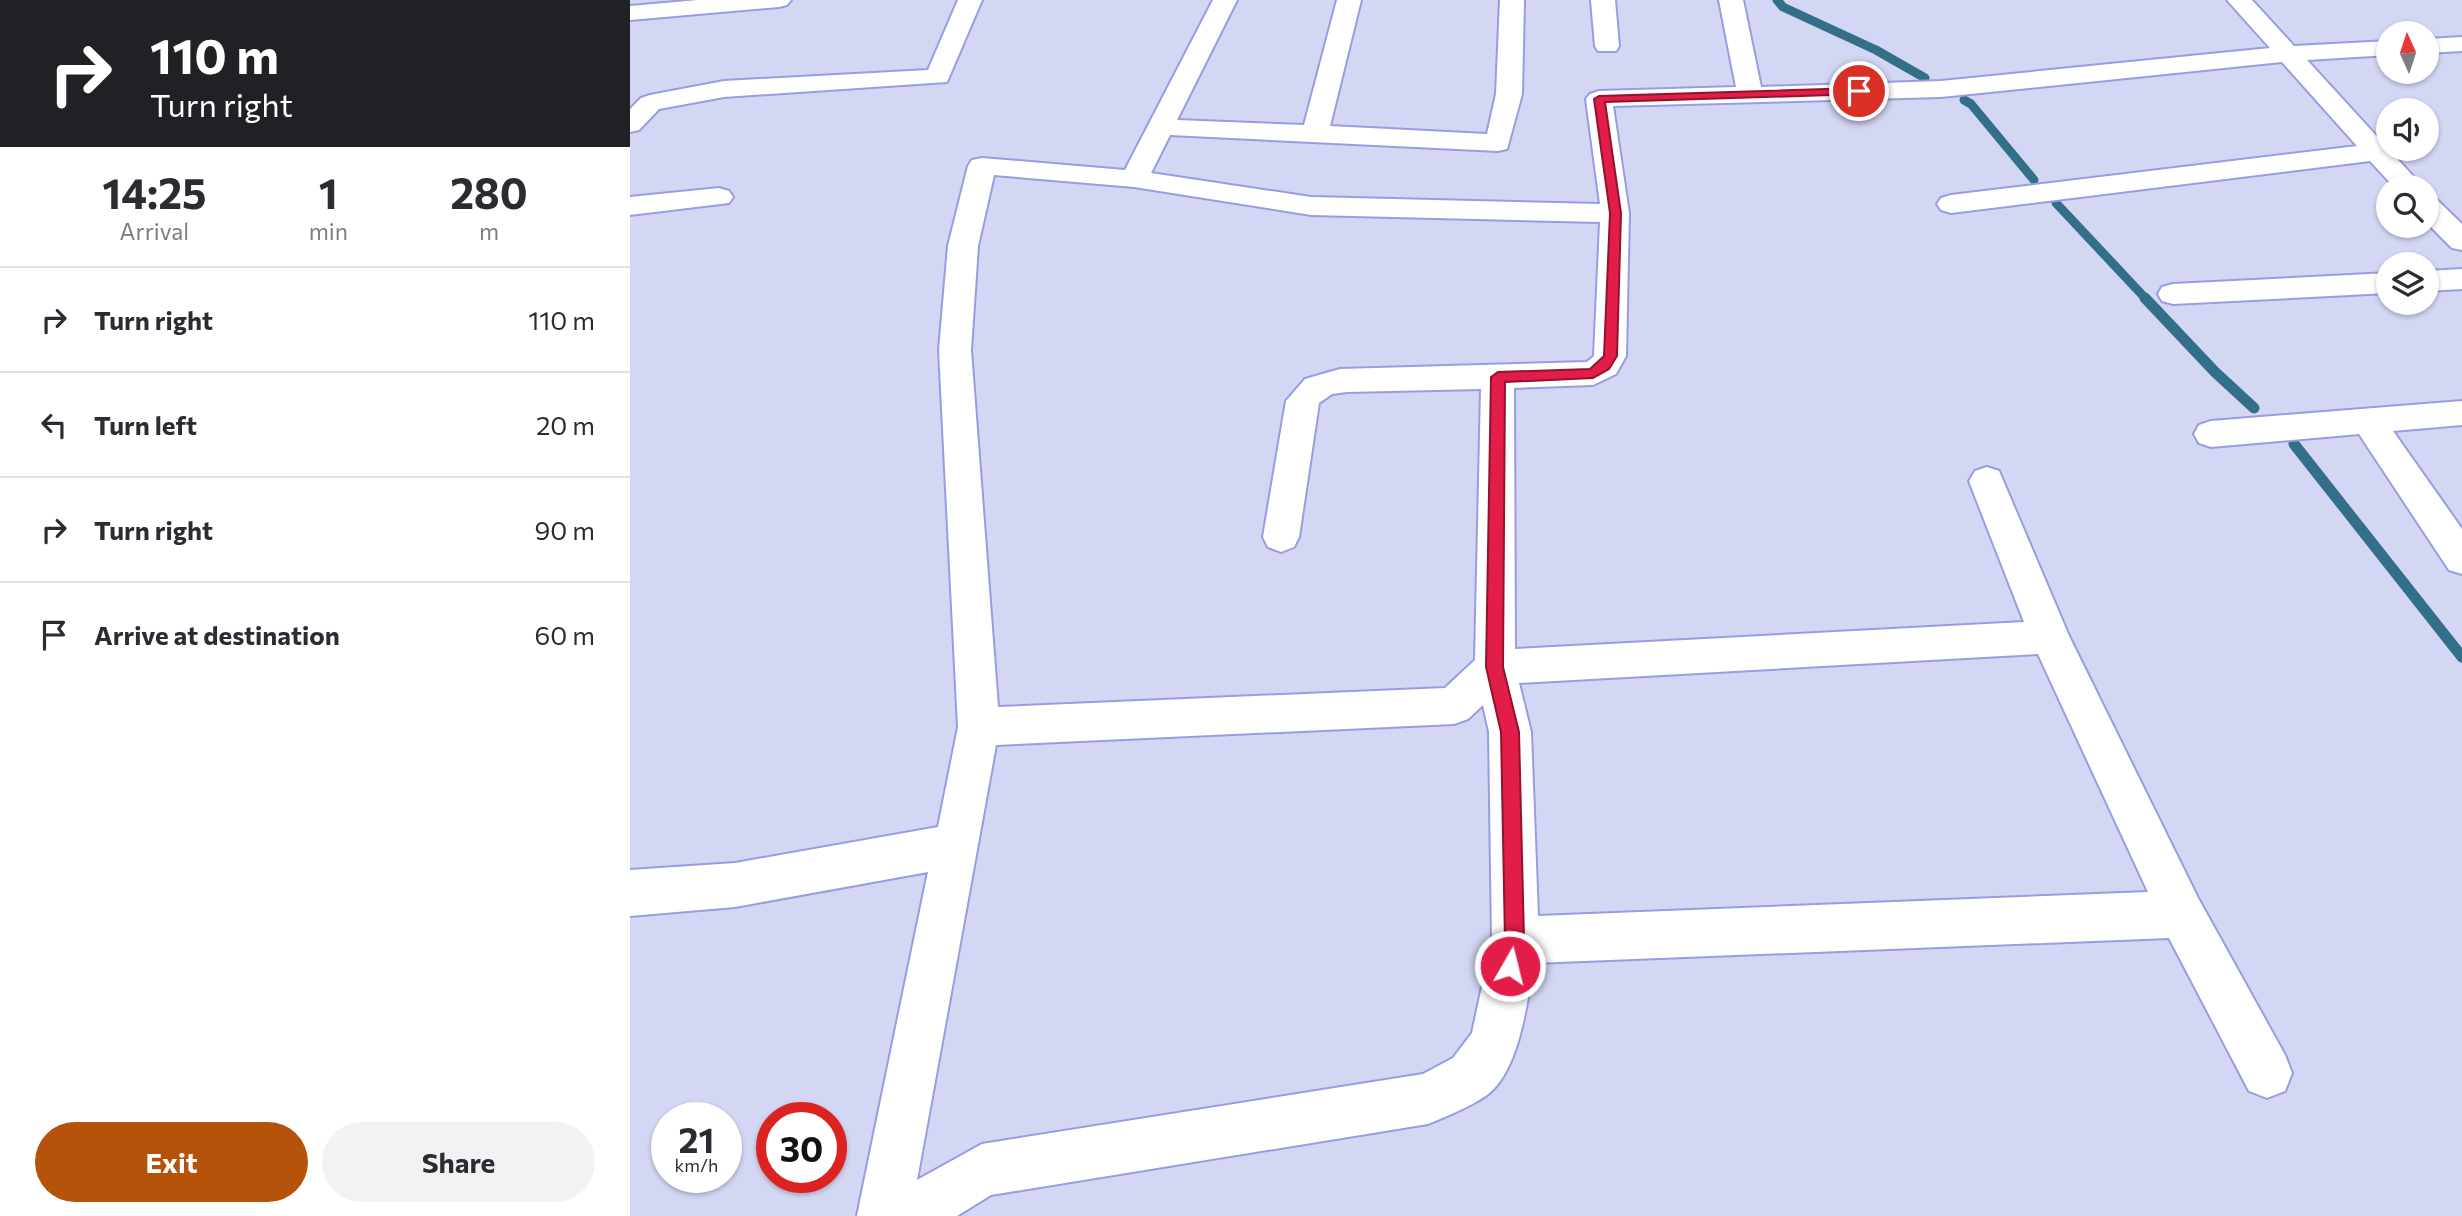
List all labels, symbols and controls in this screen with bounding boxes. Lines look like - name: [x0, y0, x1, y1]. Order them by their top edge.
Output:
- north arrow: [2376, 21, 2440, 84]
- map controls: [2376, 21, 2439, 315]
- text: 110 m: [150, 24, 279, 84]
- icon: right: [35, 28, 126, 119]
- pin: [1829, 61, 1889, 121]
- icon: arrive: [1840, 72, 1878, 110]
- text: Turn right: [150, 84, 293, 124]
- button: sound: [2376, 98, 2439, 161]
- text: 14:25: [102, 166, 207, 218]
- text: 1: [319, 166, 338, 218]
- text: 280: [450, 166, 528, 218]
- button: search: [2376, 175, 2439, 238]
- text: Arrival: [120, 217, 189, 245]
- text: min: [309, 217, 348, 245]
- text: m: [479, 217, 499, 245]
- button: layers: [2376, 252, 2439, 315]
- icon: right: [35, 301, 73, 339]
- text: Turn right: [94, 304, 213, 335]
- text: 110 m: [528, 304, 595, 335]
- icon: left: [35, 406, 73, 444]
- text: Turn left: [94, 409, 197, 440]
- text: 20 m: [536, 409, 595, 440]
- icon: right: [35, 511, 73, 549]
- text: Turn right: [94, 514, 213, 545]
- text: 90 m: [535, 514, 595, 545]
- icon: arrive: [35, 616, 73, 654]
- text: Arrive at destination: [94, 619, 340, 650]
- text: 60 m: [535, 619, 595, 650]
- position arrow: [1473, 929, 1547, 1003]
- speed limit sign: 30: [756, 1102, 847, 1193]
- text: 21: [679, 1117, 714, 1160]
- button: Exit: [35, 1122, 308, 1202]
- button: Share: [322, 1122, 595, 1202]
- text: km/h: [675, 1154, 718, 1176]

